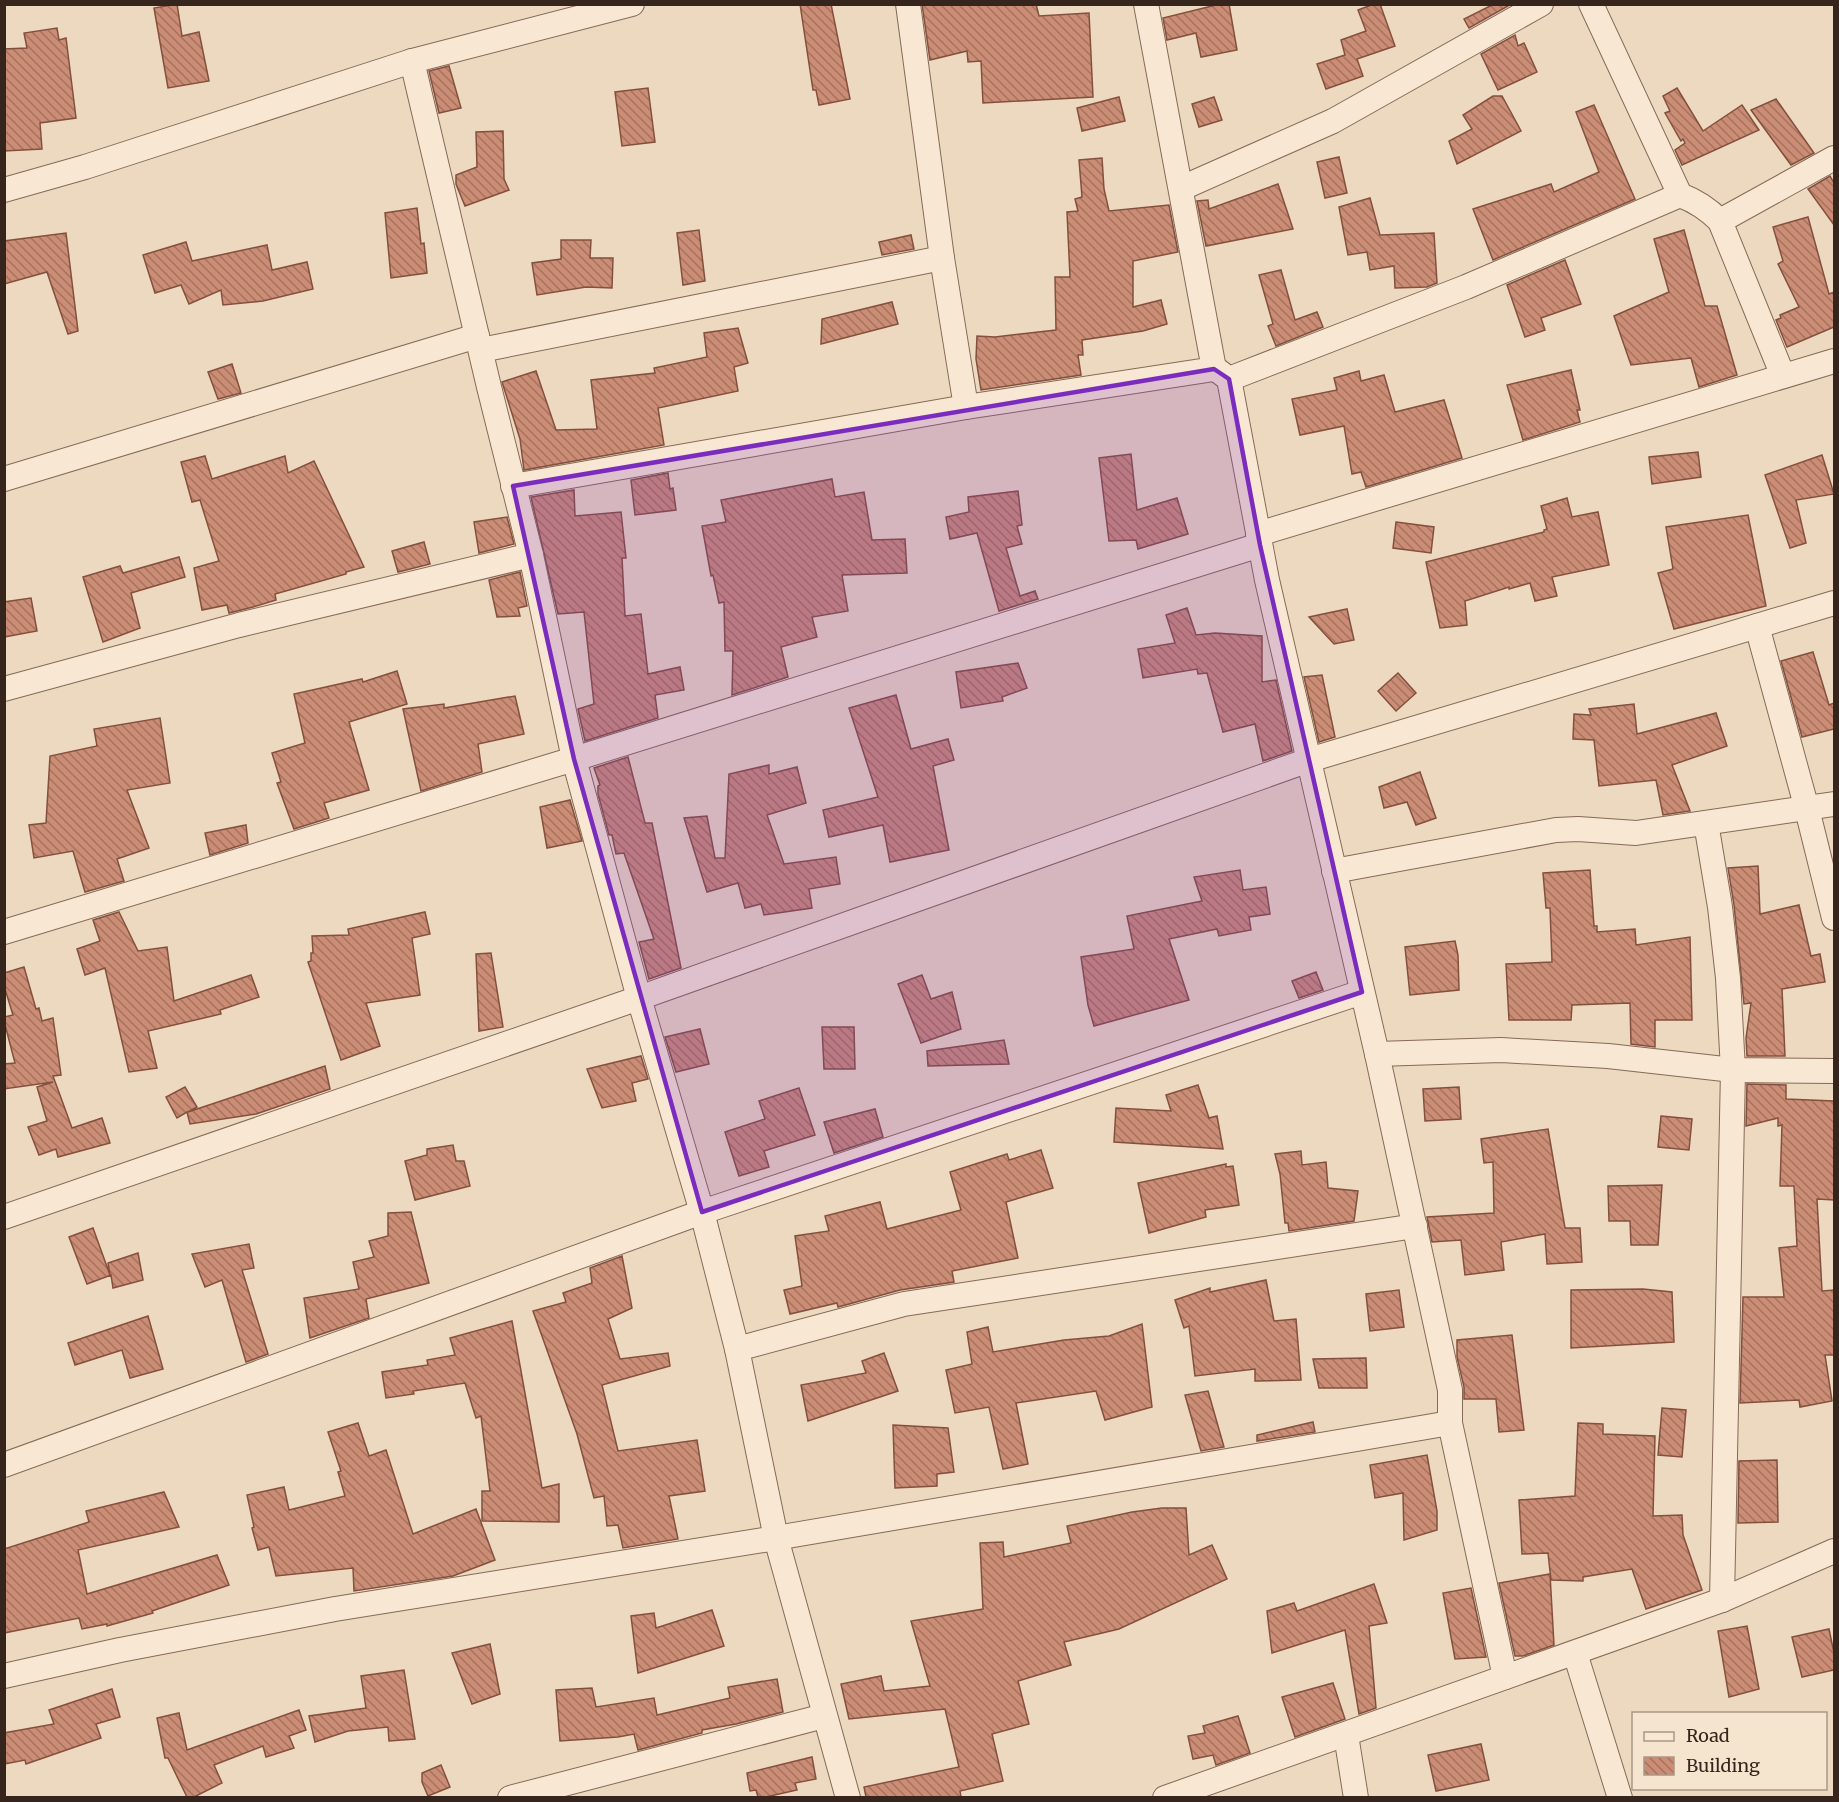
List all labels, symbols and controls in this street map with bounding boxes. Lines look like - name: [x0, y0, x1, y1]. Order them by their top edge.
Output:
- legend: [1632, 1712, 1827, 1790]
- text: Road: [1686, 1724, 1730, 1747]
- text: Building: [1686, 1754, 1760, 1777]

